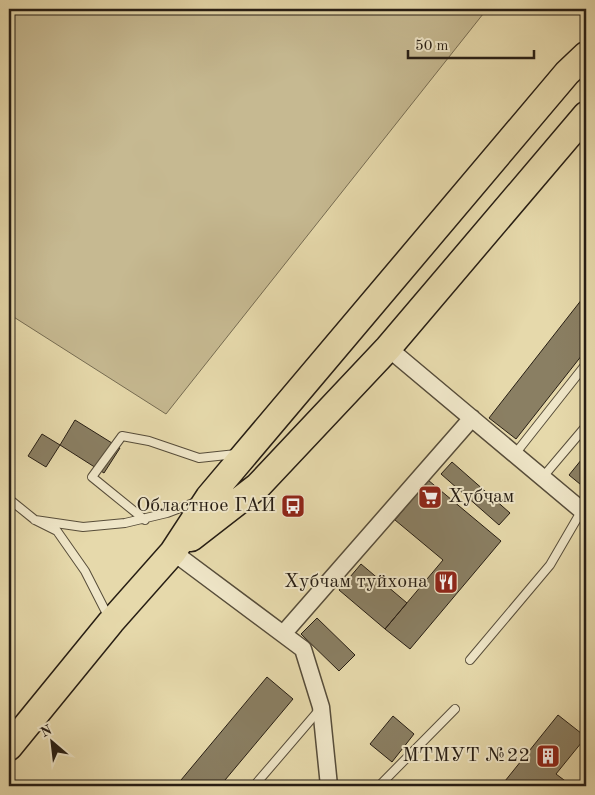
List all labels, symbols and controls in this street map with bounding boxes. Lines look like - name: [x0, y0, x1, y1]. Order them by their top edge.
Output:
- scale bar: [408, 28, 534, 60]
- text: 50 m: [415, 39, 449, 54]
- supermarket icon: Хубҷам: [417, 484, 443, 510]
- place label: Хубҷам: [448, 487, 514, 507]
- bus stop icon: Областное ГАИ: [280, 493, 306, 519]
- place label: Областное ГАИ: [136, 496, 276, 516]
- restaurant icon: Хубчам туйхона: [433, 569, 459, 595]
- place label: Хубчам туйхона: [284, 572, 428, 592]
- north arrow: [28, 718, 78, 768]
- text: N: [38, 723, 55, 740]
- building icon: МТМУТ №22: [535, 743, 561, 769]
- place label: МТМУТ №22: [402, 746, 530, 766]

